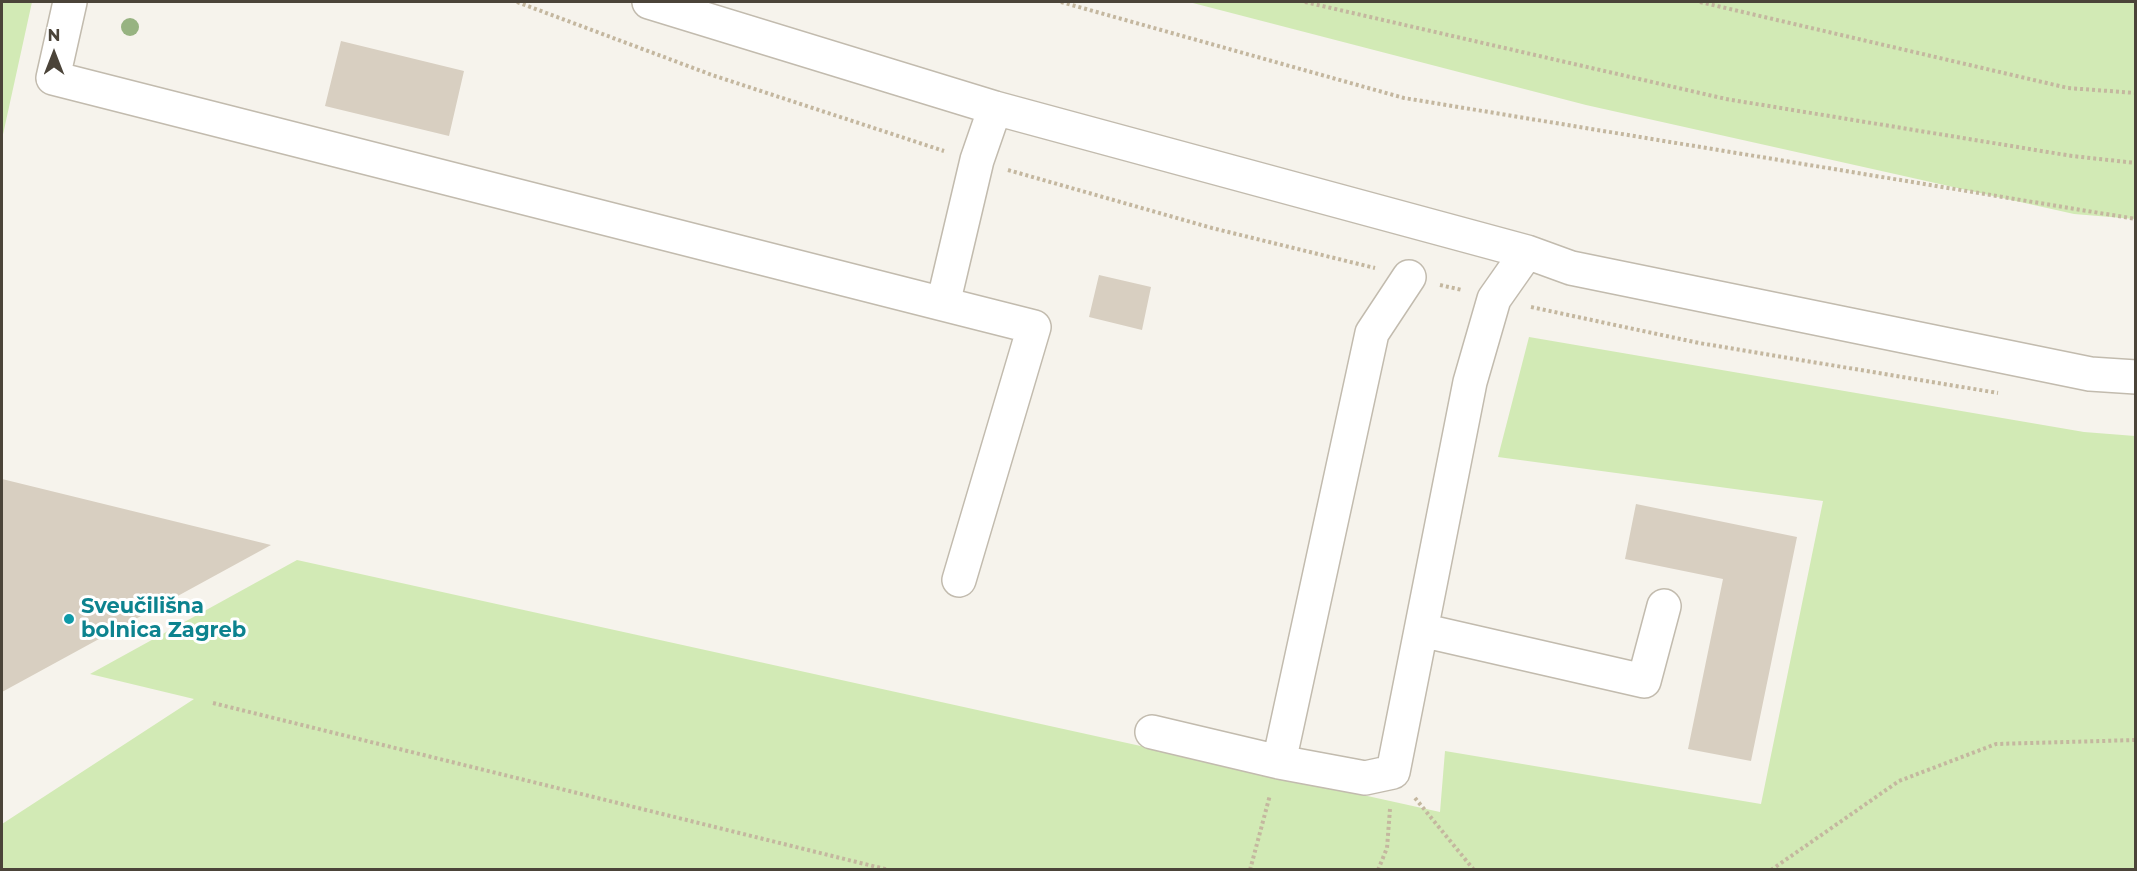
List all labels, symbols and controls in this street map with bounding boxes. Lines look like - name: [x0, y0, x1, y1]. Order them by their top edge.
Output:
- north arrow: [24, 24, 84, 84]
- text: N: [48, 26, 60, 45]
- place label: Sveučilišna bolnica Zagreb: [81, 594, 246, 644]
- marker: Sveučilišna bolnica Zagreb: [62, 612, 76, 626]

